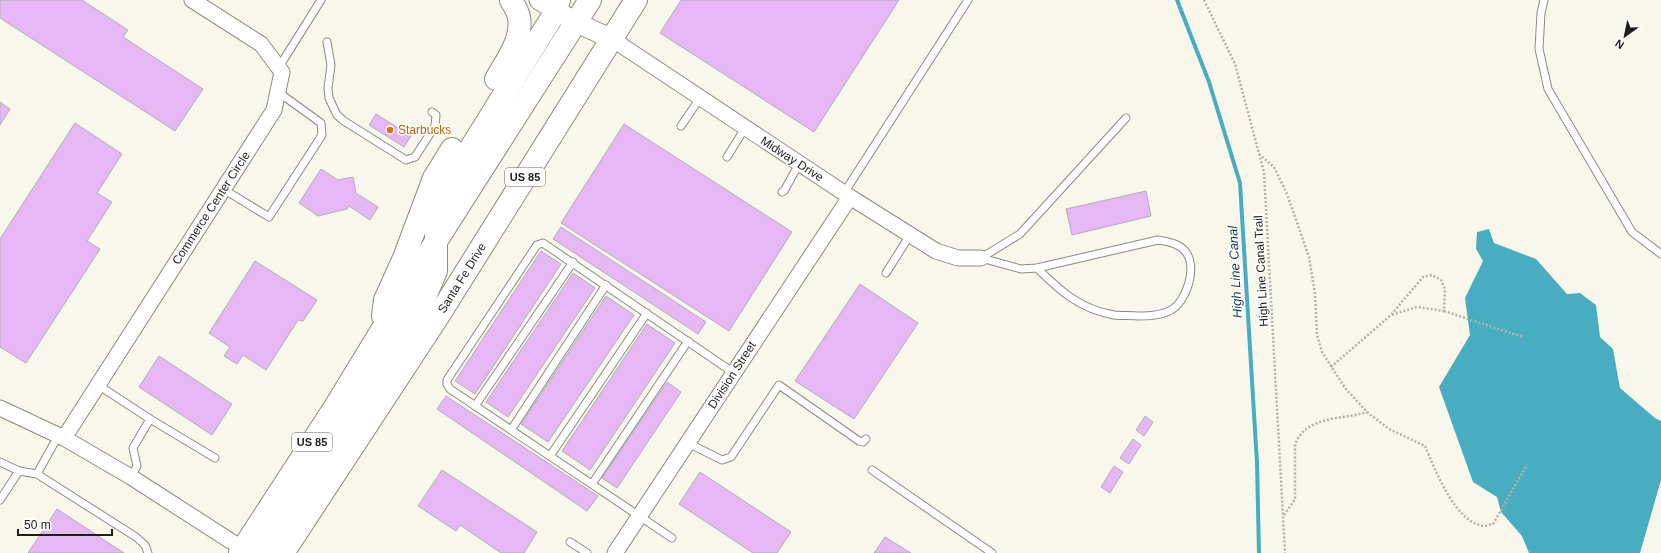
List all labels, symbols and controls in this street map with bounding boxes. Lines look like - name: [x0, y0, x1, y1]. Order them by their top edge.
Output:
- north arrow: [1605, 16, 1645, 56]
- text: N: [1613, 37, 1626, 52]
- place label: Starbucks: [398, 123, 451, 137]
- marker: Starbucks: [385, 125, 395, 135]
- street label: Midway Drive: [758, 134, 826, 185]
- street label: Commerce Center Circle: [169, 149, 253, 267]
- road number: US 85: [505, 168, 545, 186]
- street label: High Line Canal Trail: [1251, 215, 1271, 327]
- water label: High Line Canal: [1225, 224, 1245, 319]
- street label: Santa Fe Drive: [435, 240, 489, 316]
- street label: Division Street: [705, 338, 759, 411]
- road number: US 85: [292, 433, 332, 451]
- scale bar: [18, 511, 112, 537]
- text: 50 m: [24, 518, 51, 532]

